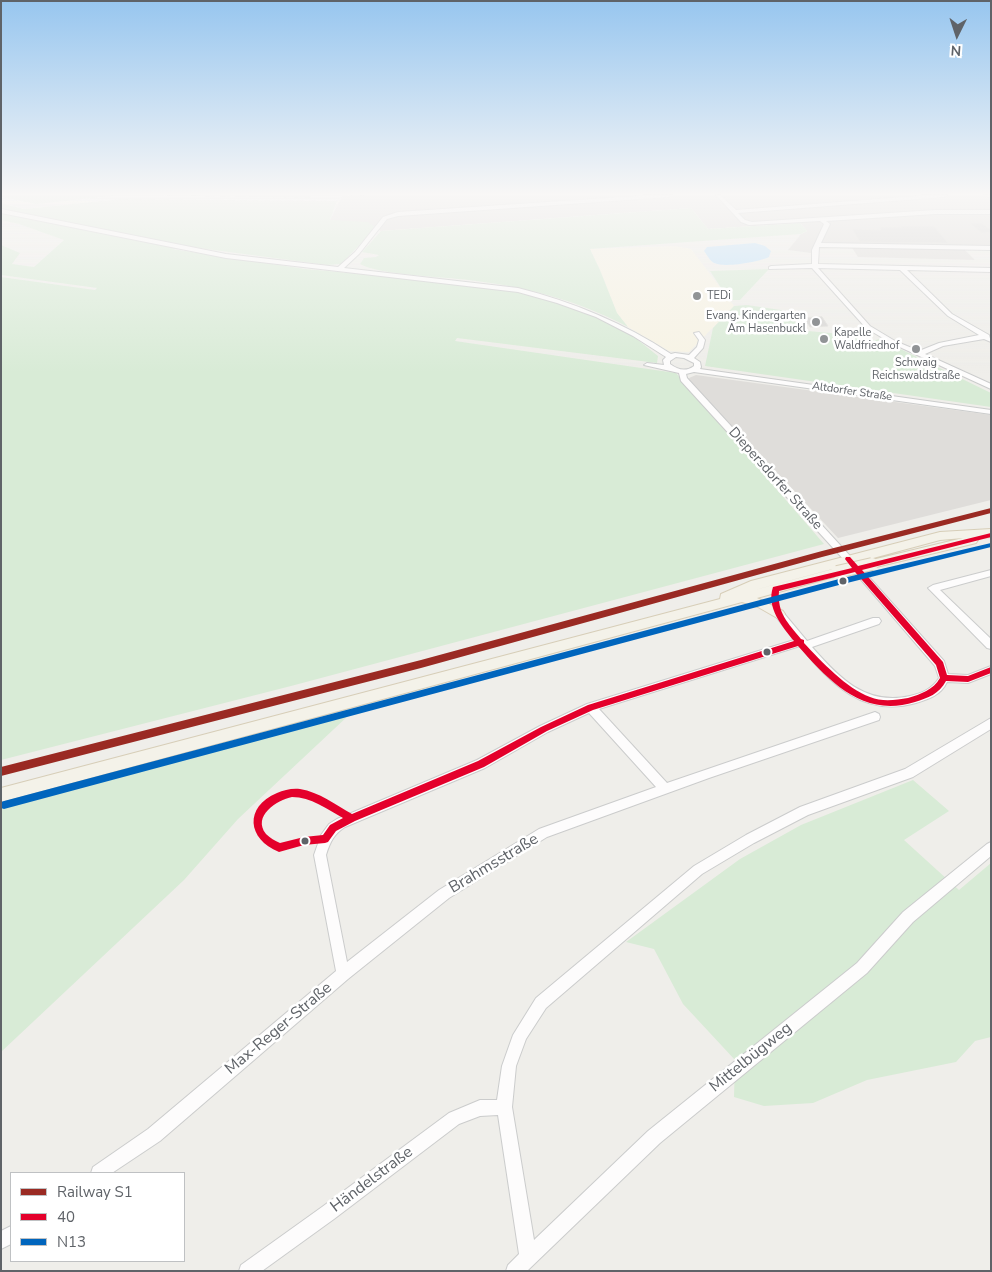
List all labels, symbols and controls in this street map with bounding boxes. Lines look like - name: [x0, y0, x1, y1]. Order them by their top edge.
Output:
- north arrow: [932, 10, 982, 60]
- text: N: [950, 41, 962, 60]
- place label: TEDi: [707, 289, 731, 303]
- marker: TEDi: [691, 290, 703, 302]
- place label: Evang. Kindergarten Am Hasenbuckl: [706, 309, 806, 335]
- marker: Evang. Kindergarten Am Hasenbuckl: [810, 316, 822, 328]
- place label: Kapelle Waldfriedhof: [834, 326, 899, 352]
- marker: Kapelle Waldfriedhof: [818, 333, 830, 345]
- marker: Schwaig Reichswaldstraße: [910, 343, 922, 355]
- place label: Schwaig Reichswaldstraße: [872, 356, 960, 382]
- street label: Altdorfer Straße: [811, 380, 893, 404]
- street label: Diepersdorfer Straße: [725, 424, 825, 534]
- unlabelled marker: [838, 576, 848, 586]
- unlabelled marker: [762, 647, 772, 657]
- street label: Brahmsstraße: [446, 830, 542, 898]
- unlabelled marker: [300, 836, 310, 846]
- street label: Max-Reger-Straße: [222, 979, 336, 1079]
- street label: Mittelbügweg: [706, 1019, 796, 1097]
- street label: Händelstraße: [327, 1143, 417, 1217]
- legend: [10, 1172, 185, 1262]
- text: Railway S1: [57, 1182, 133, 1202]
- text: 40: [57, 1207, 75, 1227]
- text: N13: [57, 1232, 86, 1252]

